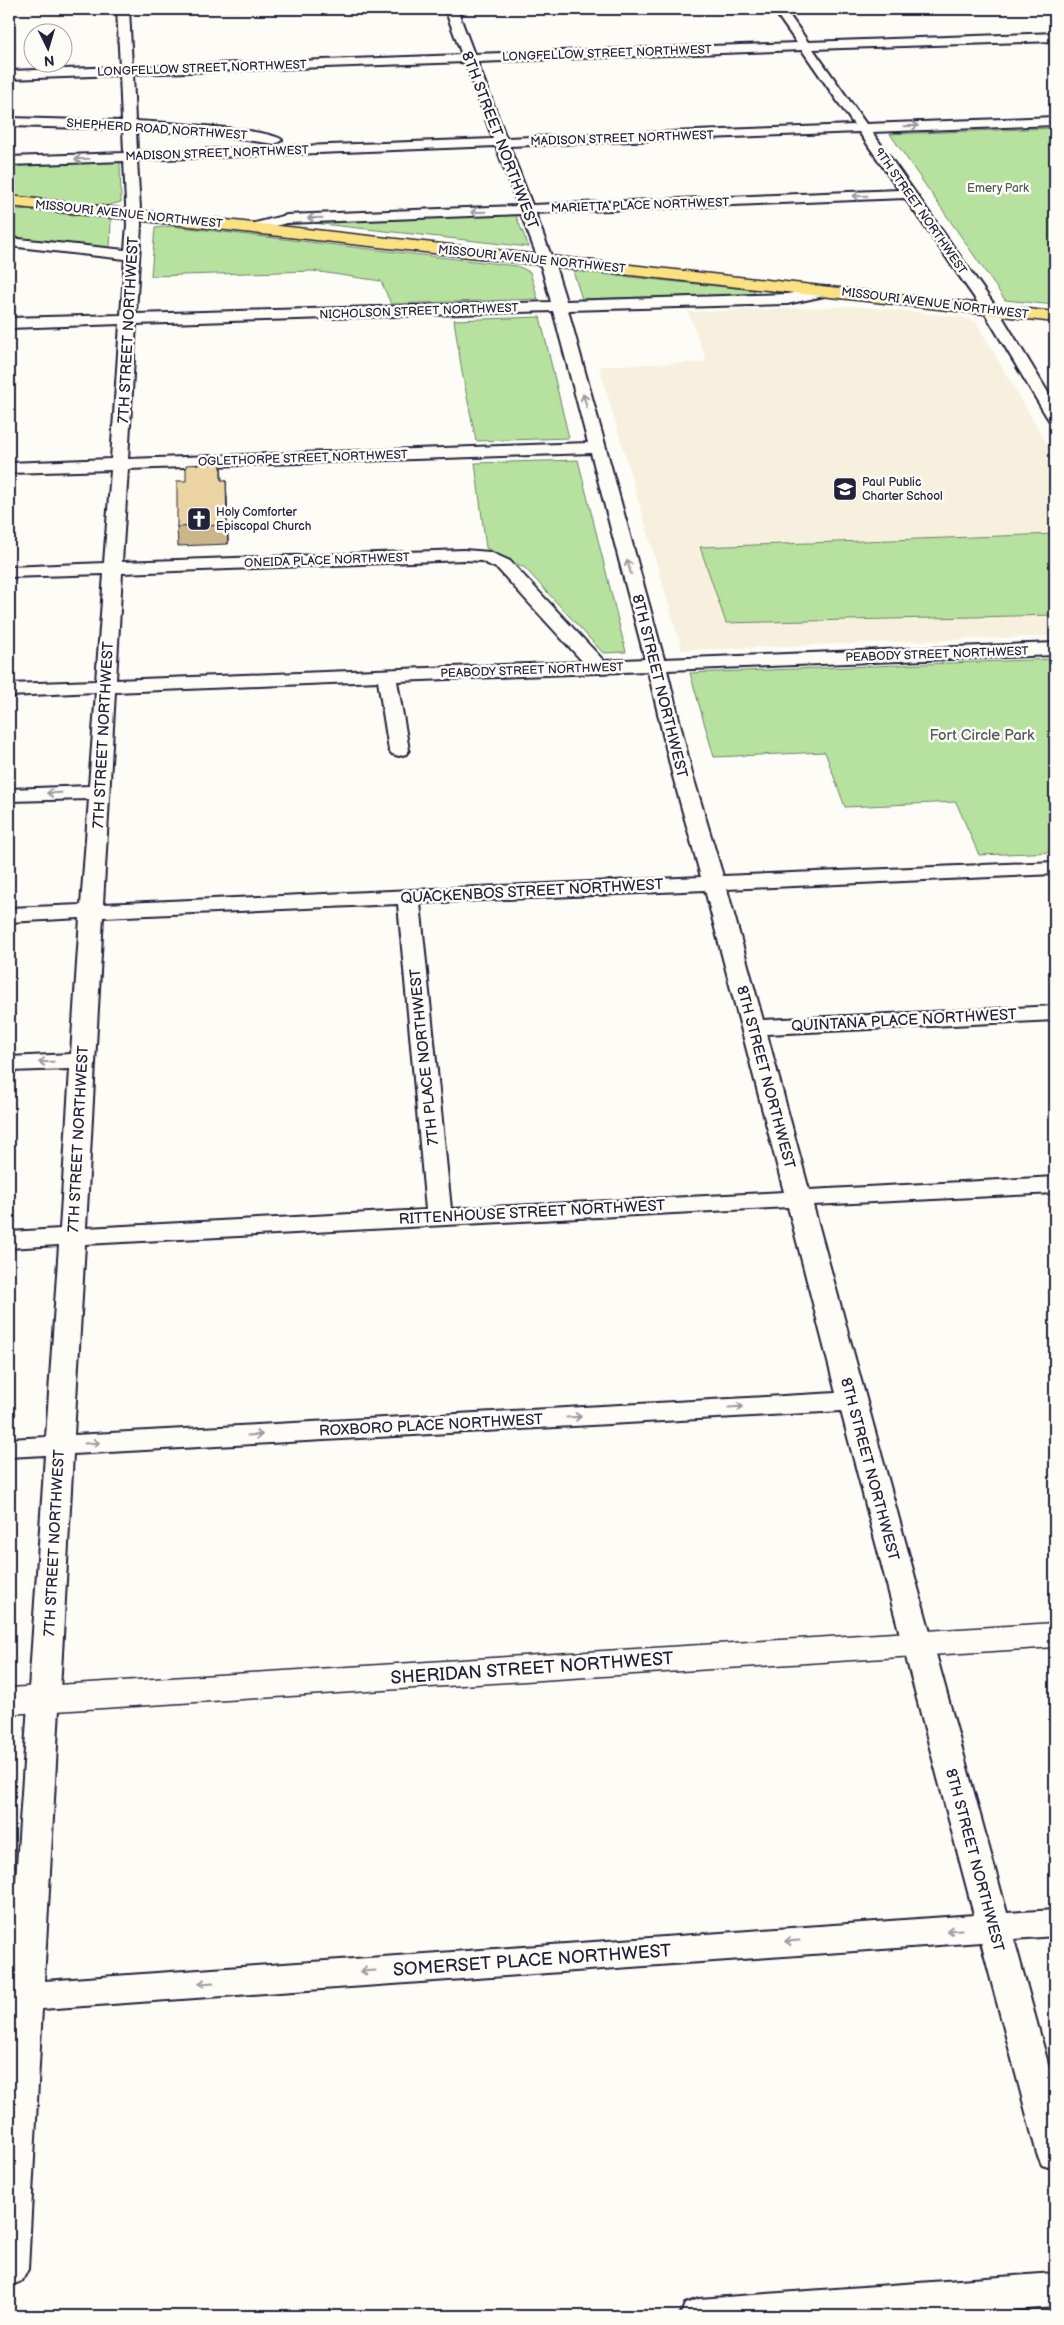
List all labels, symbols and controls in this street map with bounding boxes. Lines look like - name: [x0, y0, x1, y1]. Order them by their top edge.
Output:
- north arrow: [22, 22, 72, 72]
- street label: LONGFELLOW STREET NORTHWEST: [502, 42, 713, 65]
- street label: 8TH STREET NORTHWEST: [457, 49, 542, 232]
- text: N: [43, 52, 55, 69]
- street label: LONGFELLOW STREET NORTHWEST: [97, 57, 308, 80]
- street label: SHEPHERD ROAD NORTHWEST: [66, 116, 249, 143]
- one-way arrow: [903, 122, 919, 131]
- street label: MADISON STREET NORTHWEST: [530, 128, 715, 149]
- street label: MADISON STREET NORTHWEST: [125, 143, 310, 164]
- street label: 9TH STREET NORTHWEST: [871, 145, 970, 278]
- one-way arrow: [74, 154, 90, 163]
- park label: Emery Park: [967, 181, 1029, 196]
- one-way arrow: [852, 191, 868, 201]
- street label: MARIETTA PLACE NORTHWEST: [550, 195, 730, 216]
- street label: MISSOURI AVENUE NORTHWEST: [34, 197, 224, 232]
- one-way arrow: [470, 207, 486, 216]
- one-way arrow: [308, 214, 324, 223]
- street label: 7TH STREET NORTHWEST: [114, 236, 143, 424]
- street label: MISSOURI AVENUE NORTHWEST: [437, 242, 627, 277]
- street label: MISSOURI AVENUE NORTHWEST: [840, 285, 1030, 323]
- street label: NICHOLSON STREET NORTHWEST: [319, 300, 520, 322]
- one-way arrow: [580, 393, 590, 409]
- street label: OGLETHORPE STREET NORTHWEST: [198, 447, 409, 470]
- place label: Paul Public Charter School: [862, 475, 943, 504]
- school or university icon: Paul Public Charter School: [832, 476, 858, 502]
- place label: Holy Comforter Episcopal Church: [216, 505, 312, 534]
- church icon: Holy Comforter Episcopal Church: [186, 506, 212, 532]
- street label: ONEIDA PLACE NORTHWEST: [244, 550, 411, 571]
- one-way arrow: [624, 560, 634, 576]
- street label: 8TH STREET NORTHWEST: [627, 592, 692, 780]
- street label: 7TH STREET NORTHWEST: [89, 641, 118, 829]
- street label: PEABODY STREET NORTHWEST: [845, 644, 1030, 665]
- street label: PEABODY STREET NORTHWEST: [440, 660, 625, 681]
- park label: Fort Circle Park: [930, 726, 1035, 745]
- one-way arrow: [46, 789, 62, 798]
- street label: QUACKENBOS STREET NORTHWEST: [400, 875, 664, 908]
- street label: 7TH PLACE NORTHWEST: [406, 968, 443, 1146]
- street label: 8TH STREET NORTHWEST: [732, 984, 799, 1171]
- street label: QUINTANA PLACE NORTHWEST: [791, 1005, 1017, 1036]
- street label: 7TH STREET NORTHWEST: [64, 1045, 93, 1233]
- one-way arrow: [38, 1058, 54, 1067]
- street label: RITTENHOUSE STREET NORTHWEST: [398, 1196, 666, 1229]
- street label: 8TH STREET NORTHWEST: [836, 1376, 903, 1563]
- one-way arrow: [728, 1403, 744, 1412]
- street label: ROXBORO PLACE NORTHWEST: [319, 1410, 544, 1441]
- one-way arrow: [566, 1412, 582, 1421]
- one-way arrow: [246, 1430, 262, 1439]
- one-way arrow: [84, 1439, 100, 1448]
- street label: 7TH STREET NORTHWEST: [40, 1449, 69, 1637]
- street label: SHERIDAN STREET NORTHWEST: [390, 1648, 674, 1689]
- street label: 8TH STREET NORTHWEST: [941, 1767, 1008, 1954]
- one-way arrow: [947, 1925, 963, 1934]
- one-way arrow: [784, 1937, 800, 1946]
- street label: SOMERSET PLACE NORTHWEST: [392, 1940, 672, 1981]
- one-way arrow: [360, 1967, 376, 1976]
- one-way arrow: [198, 1978, 214, 1988]

